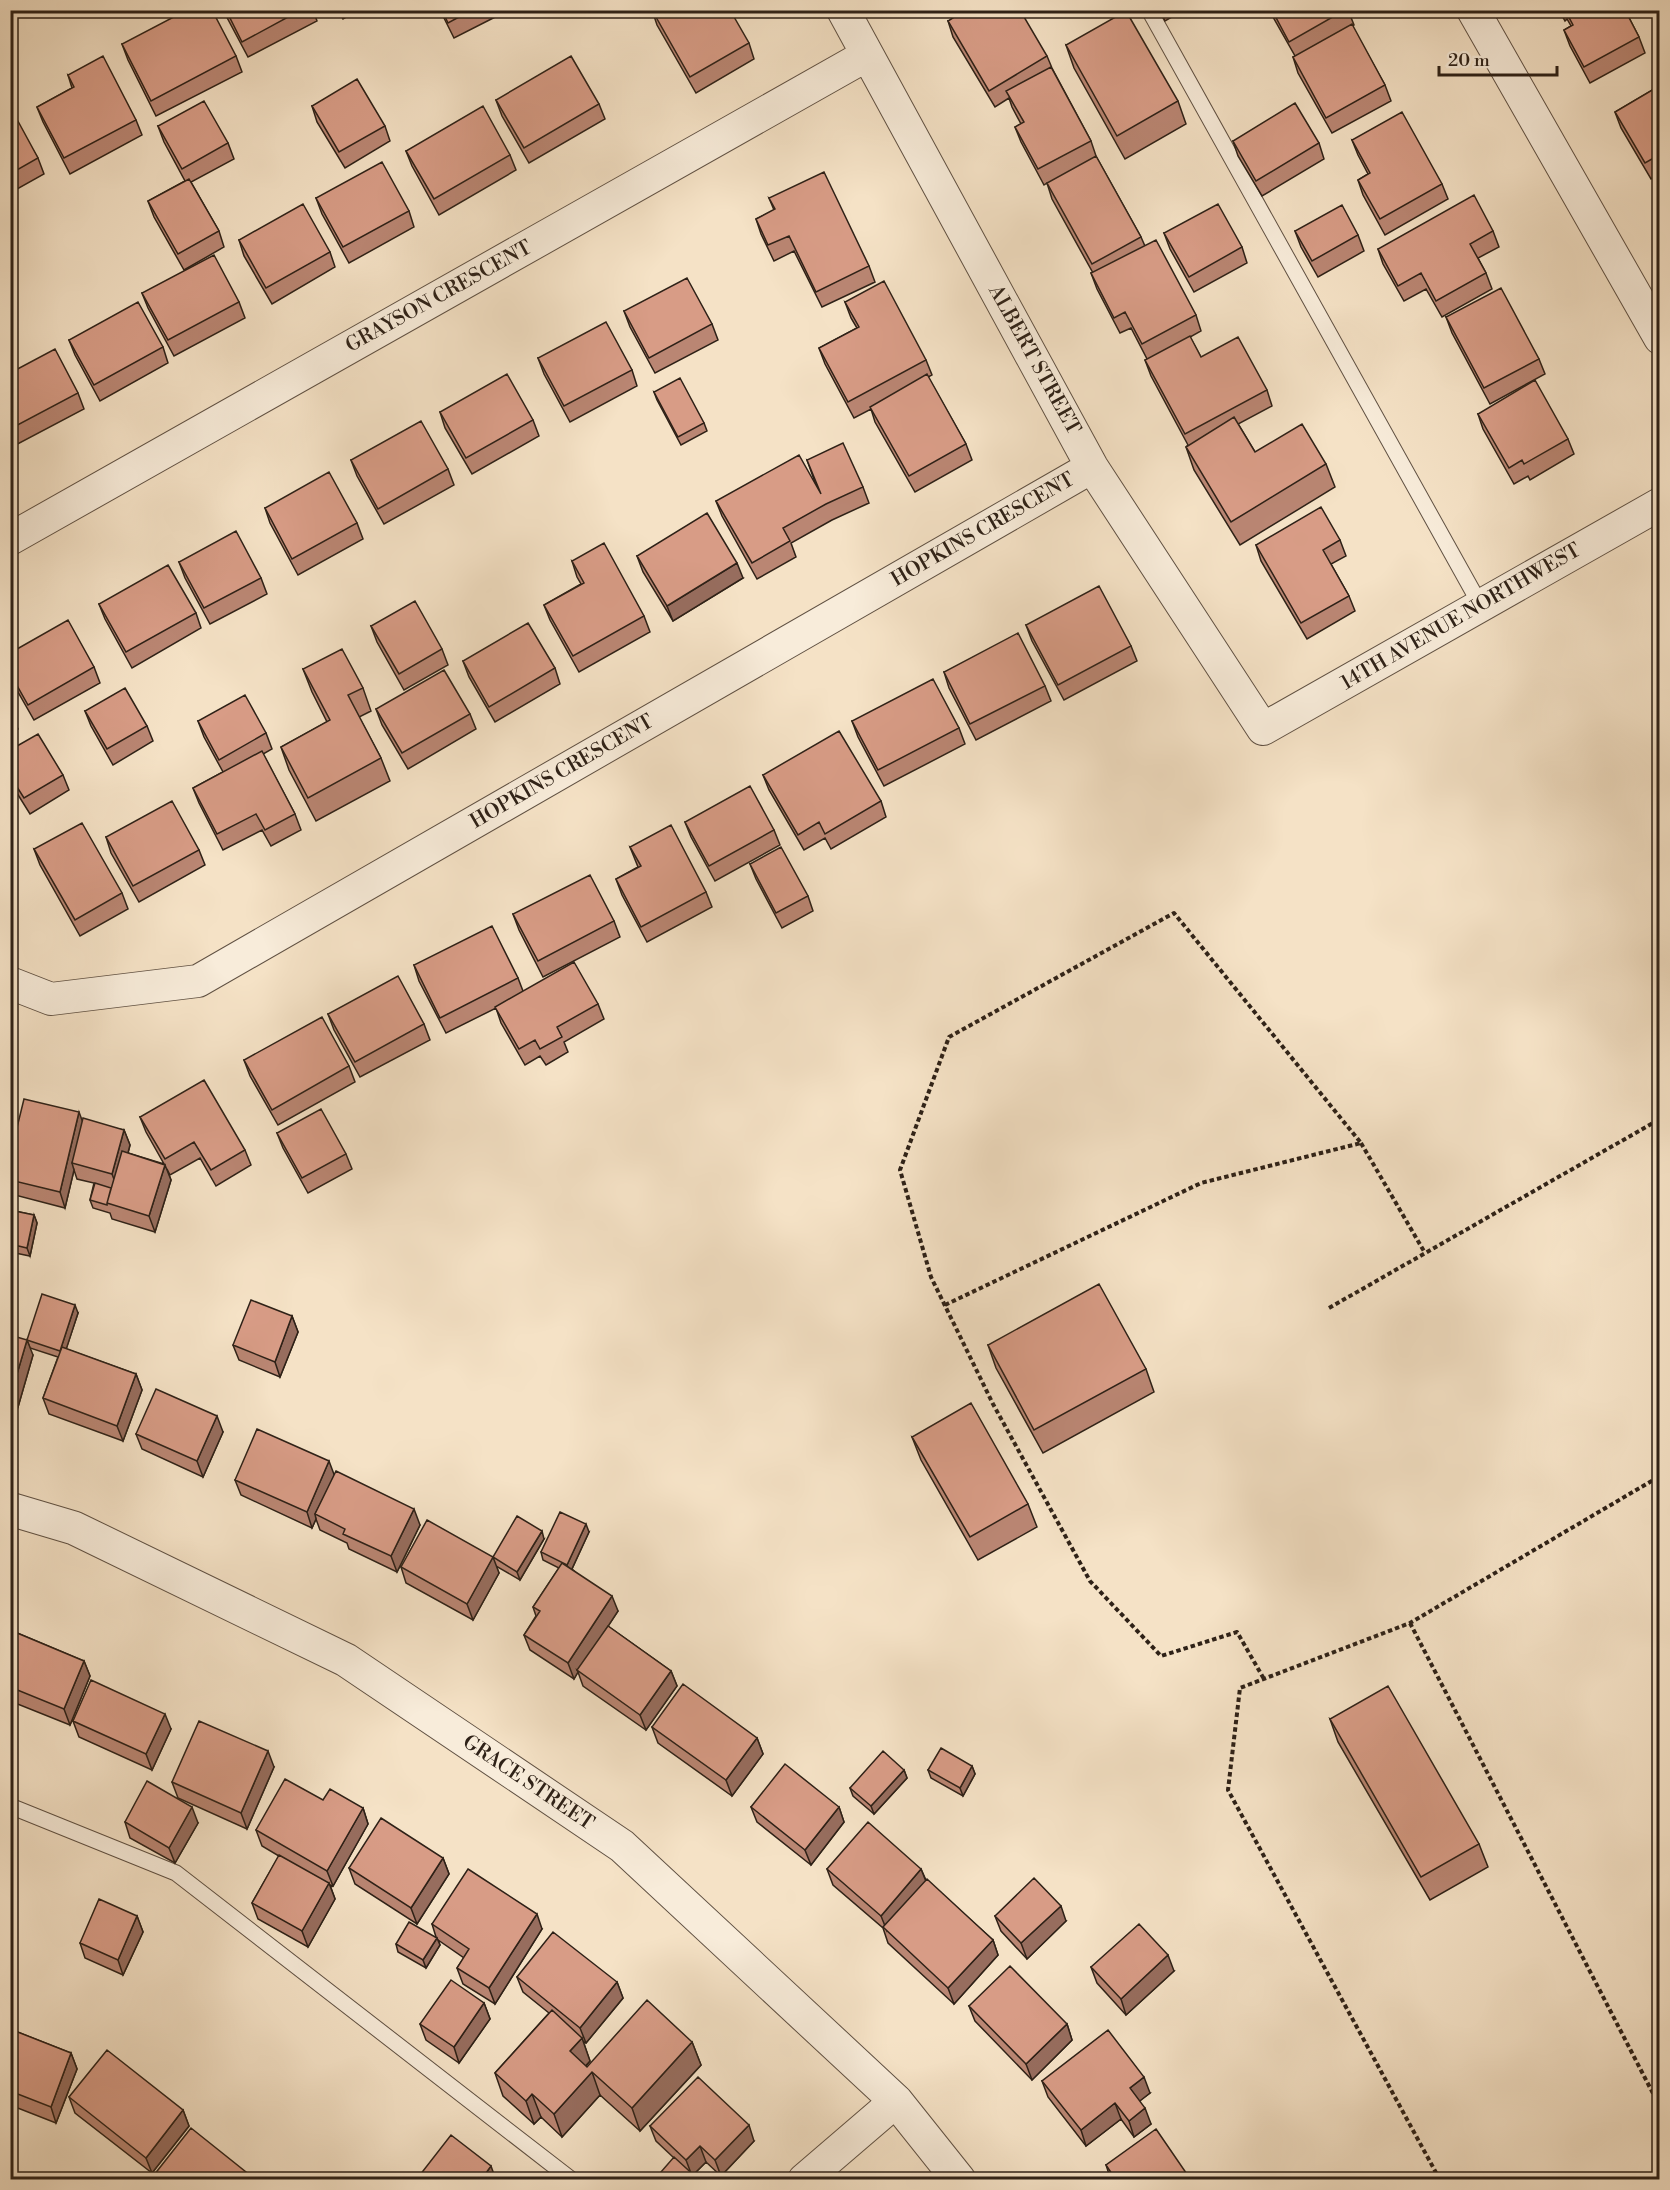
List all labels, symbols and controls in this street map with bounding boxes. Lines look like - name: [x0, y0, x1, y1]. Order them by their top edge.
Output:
- scale bar: [1439, 39, 1558, 77]
- text: 20 m: [1448, 49, 1490, 72]
- street label: GRAYSON CRESCENT: [341, 235, 537, 359]
- street label: ALBERT STREET: [982, 280, 1086, 439]
- street label: HOPKINS CRESCENT: [887, 467, 1079, 593]
- street label: 14TH AVENUE NORTHWEST: [1337, 538, 1585, 696]
- street label: HOPKINS CRESCENT: [466, 709, 658, 835]
- street label: GRACE STREET: [457, 1730, 599, 1836]

